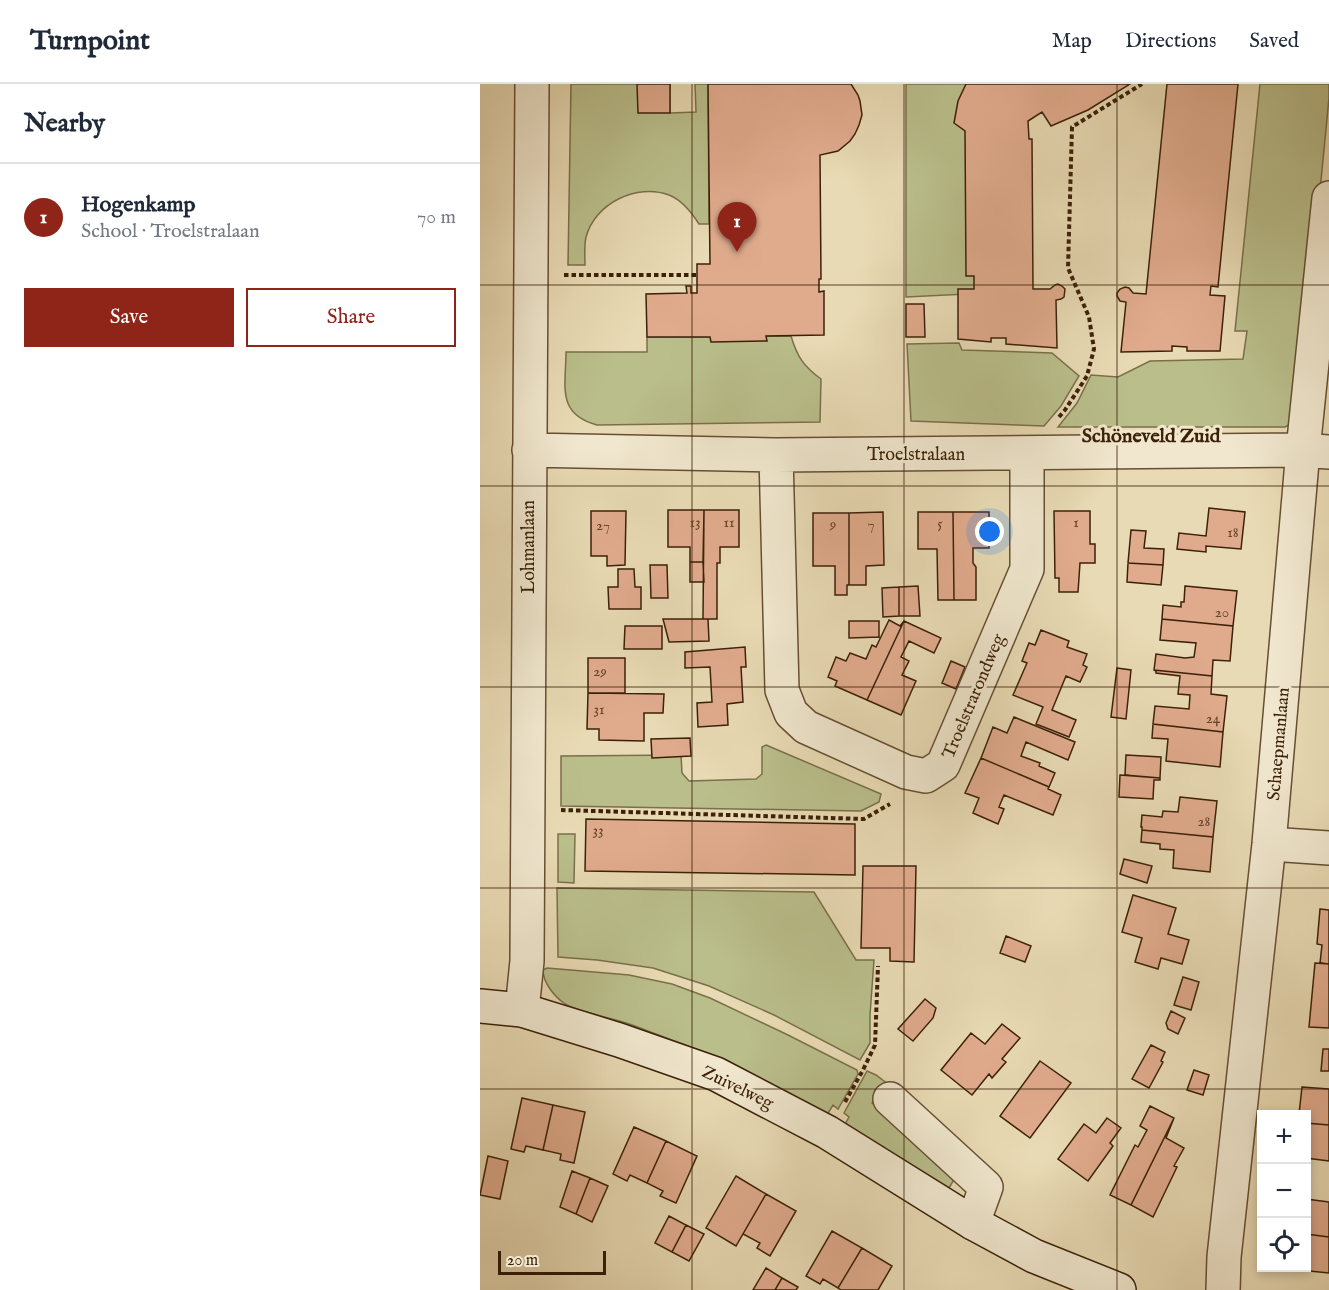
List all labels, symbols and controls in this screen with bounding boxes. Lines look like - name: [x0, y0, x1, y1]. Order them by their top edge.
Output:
- text: Turnpoint: [30, 24, 150, 59]
- text: Map: [1052, 28, 1092, 55]
- text: Directions: [1125, 28, 1216, 55]
- text: Saved: [1249, 28, 1299, 55]
- text: Nearby: [24, 107, 105, 140]
- text: Hogenkamp: [81, 191, 195, 219]
- pin: 1: [718, 202, 756, 252]
- text: 1: [40, 205, 47, 230]
- text: 70 m: [417, 205, 456, 230]
- text: School · Troelstralaan: [81, 219, 260, 244]
- button: Save: [24, 288, 234, 347]
- button: Share: [246, 288, 456, 347]
- district label: Schöneveld Zuid: [1082, 424, 1222, 449]
- street label: Troelstralaan: [867, 444, 966, 467]
- street label: Lohmanlaan: [518, 500, 541, 594]
- house number: 13: [689, 513, 701, 532]
- house number: 11: [723, 513, 735, 532]
- house number: 1: [1073, 513, 1079, 532]
- house number: 5: [937, 514, 943, 533]
- house number: 9: [829, 515, 836, 534]
- house number: 7: [867, 515, 875, 534]
- house number: 27: [596, 516, 610, 535]
- your location: [975, 517, 1004, 546]
- house number: 18: [1227, 523, 1239, 542]
- house number: 20: [1215, 603, 1229, 622]
- street label: Troelstrarondweg: [938, 631, 1011, 762]
- house number: 29: [593, 662, 607, 681]
- street label: Schaepmanlaan: [1263, 686, 1296, 802]
- house number: 31: [593, 700, 605, 719]
- house number: 24: [1206, 709, 1221, 728]
- house number: 28: [1198, 812, 1211, 831]
- house number: 33: [592, 821, 604, 840]
- street label: Zuivelweg: [698, 1061, 777, 1116]
- map controls: [1257, 1110, 1311, 1272]
- button: +: [1257, 1110, 1311, 1164]
- button: −: [1257, 1164, 1311, 1218]
- button: locate: [1257, 1218, 1311, 1272]
- scale bar: [498, 1248, 606, 1276]
- text: 20 m: [507, 1251, 538, 1271]

